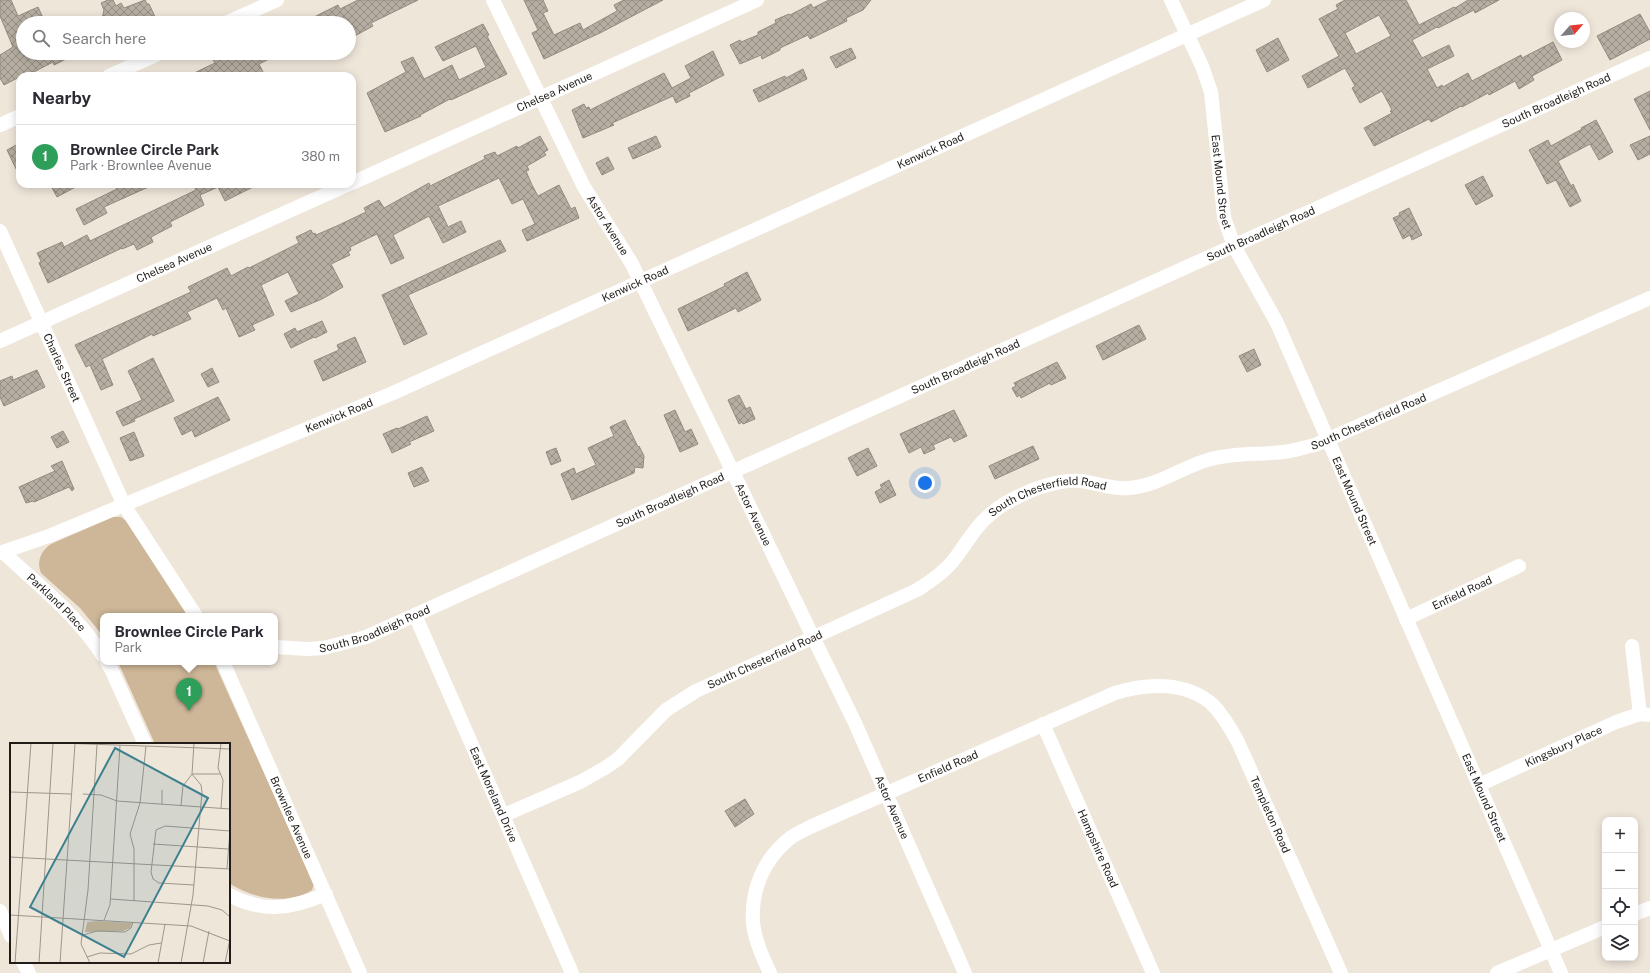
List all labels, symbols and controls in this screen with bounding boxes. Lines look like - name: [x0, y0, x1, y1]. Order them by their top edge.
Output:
- north arrow: [1554, 12, 1590, 48]
- search box: [16, 16, 356, 60]
- icon: search: [30, 27, 52, 49]
- text: Search here: [62, 30, 146, 47]
- street label: Chelsea Avenue: [515, 69, 594, 114]
- street label: South Broadleigh Road: [1500, 71, 1612, 130]
- text: Nearby: [32, 88, 91, 108]
- street label: Kenwick Road: [895, 130, 966, 171]
- street label: East Mound Street: [1209, 134, 1234, 231]
- text: Brownlee Circle Park: [70, 141, 219, 158]
- text: 1: [42, 149, 48, 164]
- text: 380 m: [301, 149, 340, 164]
- text: Park · Brownlee Avenue: [70, 158, 212, 173]
- street label: Astor Avenue: [585, 193, 631, 257]
- street label: South Broadleigh Road: [1205, 204, 1317, 263]
- street label: Chelsea Avenue: [134, 240, 214, 285]
- street label: Kenwick Road: [600, 264, 670, 304]
- street label: Charles Street: [41, 331, 83, 404]
- street label: South Broadleigh Road: [909, 337, 1022, 396]
- street label: South Chesterfield Road: [1310, 391, 1428, 452]
- street label: Kenwick Road: [304, 396, 375, 435]
- street label: East Mound Street: [1330, 455, 1379, 547]
- street label: South Broadleigh Road: [614, 470, 726, 530]
- your location: [915, 473, 935, 493]
- street label: South Chesterfield Road: [986, 475, 1108, 519]
- street label: Astor Avenue: [733, 481, 774, 548]
- street label: Parkland Place: [25, 571, 88, 634]
- street label: Enfield Road: [1430, 574, 1494, 612]
- street label: South Broadleigh Road: [319, 603, 432, 654]
- popup: [100, 613, 278, 665]
- text: Brownlee Circle Park: [114, 623, 264, 640]
- street label: South Chesterfield Road: [705, 628, 824, 691]
- text: Park: [114, 640, 142, 655]
- pin: 1: [176, 678, 202, 711]
- street label: Kingsbury Place: [1523, 723, 1604, 769]
- inset map: [10, 743, 230, 963]
- street label: East Moreland Drive: [468, 745, 520, 844]
- street label: Enfield Road: [916, 748, 980, 785]
- street label: East Mound Street: [1460, 752, 1509, 844]
- street label: Astor Avenue: [873, 774, 911, 841]
- street label: Templeton Road: [1248, 774, 1293, 855]
- street label: Brownlee Avenue: [268, 775, 315, 861]
- street label: Hampshire Road: [1075, 807, 1120, 889]
- map controls: [1602, 817, 1638, 961]
- button: +: [1602, 817, 1638, 853]
- button: −: [1602, 853, 1638, 889]
- button: locate: [1602, 889, 1638, 925]
- button: layers: [1602, 925, 1638, 961]

